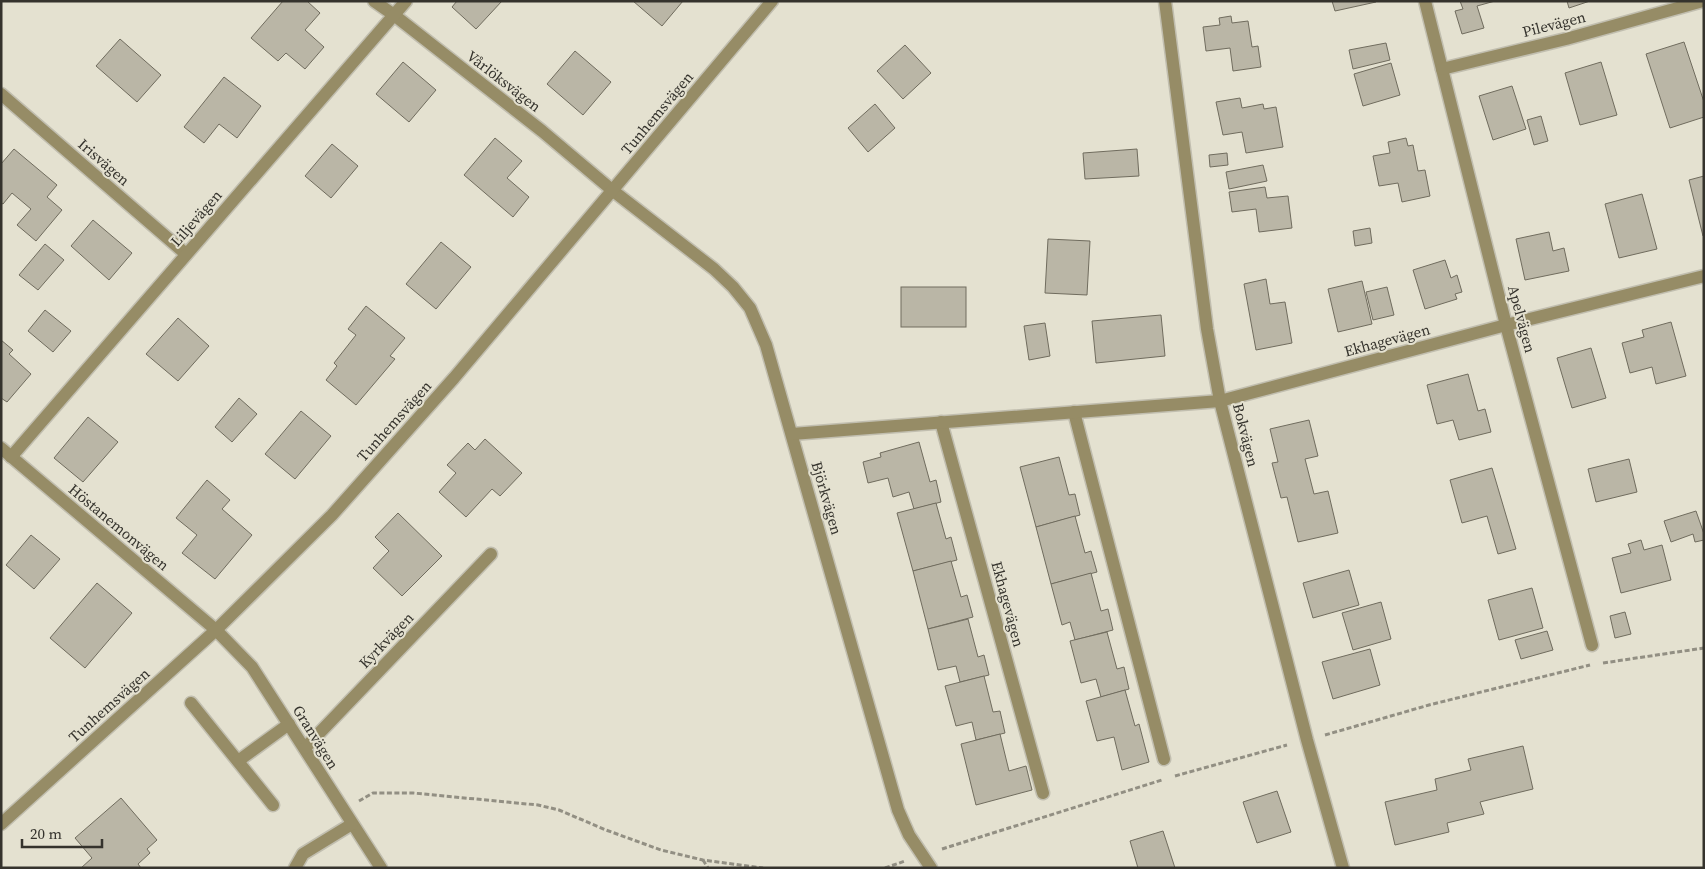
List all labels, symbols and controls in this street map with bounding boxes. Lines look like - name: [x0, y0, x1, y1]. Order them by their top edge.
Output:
- street label: Pilevägen: [1520, 6, 1588, 42]
- street label: Vårlöksvägen: [462, 45, 546, 117]
- street label: Tunhemsvägen: [616, 67, 698, 159]
- street label: Irisvägen: [74, 134, 134, 190]
- street label: Liljevägen: [166, 185, 226, 251]
- street label: Apelvägen: [1503, 283, 1541, 355]
- street label: Ekhagevägen: [1342, 318, 1432, 362]
- street label: Tunhemsvägen: [352, 376, 436, 466]
- street label: Bokvägen: [1228, 401, 1264, 469]
- street label: Björkvägen: [807, 459, 847, 537]
- street label: Höstanemonvägen: [64, 479, 174, 575]
- street label: Ekhagevägen: [986, 559, 1030, 649]
- street label: Kyrkvägen: [354, 607, 418, 673]
- street label: Tunhemsvägen: [64, 663, 154, 747]
- street label: Granvägen: [288, 701, 344, 773]
- scale bar: [22, 816, 102, 848]
- text: 20 m: [30, 823, 62, 844]

